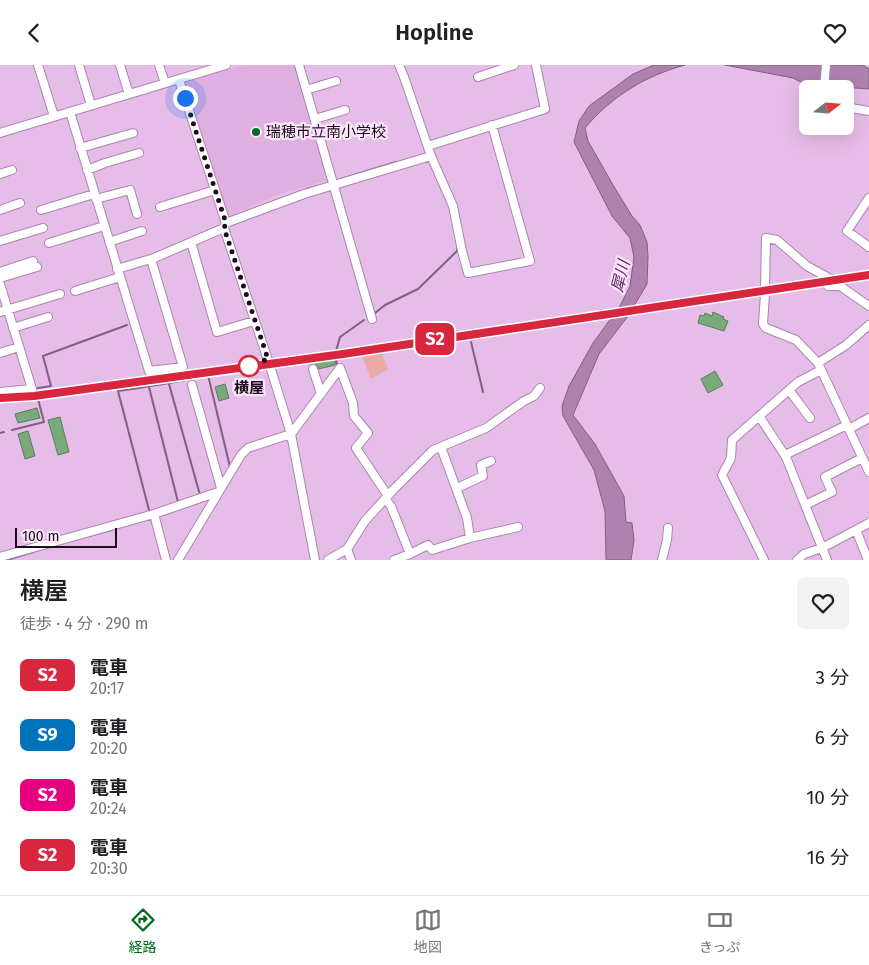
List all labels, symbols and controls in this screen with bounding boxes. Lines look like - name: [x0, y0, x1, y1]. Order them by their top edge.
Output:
- icon: back: [20, 19, 48, 47]
- text: Hopline: [395, 19, 474, 46]
- icon: heart: [821, 19, 849, 47]
- north arrow: [799, 80, 854, 135]
- map controls: [799, 80, 854, 135]
- your location: [173, 86, 198, 111]
- place label: 瑞穂市立南小学校: [266, 123, 386, 141]
- marker: 瑞穂市立南小学校: [250, 126, 262, 138]
- water label: 犀川: [607, 256, 634, 294]
- line badge: S2: [412, 323, 458, 355]
- text: S2: [425, 328, 445, 350]
- marker: 横屋: [238, 355, 260, 377]
- place label: 横屋: [234, 379, 264, 397]
- scale bar: [15, 525, 118, 548]
- text: 100 m: [22, 528, 59, 545]
- text: 横屋: [20, 577, 68, 605]
- button: heart: [797, 577, 849, 629]
- text: 徒歩 · 4 分 · 290 m: [20, 614, 148, 633]
- text: 電車: [90, 656, 128, 679]
- text: S2: [38, 664, 57, 686]
- text: 3 分: [815, 666, 849, 689]
- text: 20:17: [90, 679, 124, 698]
- text: 電車: [90, 716, 128, 739]
- text: S9: [37, 724, 58, 746]
- text: 6 分: [815, 726, 849, 749]
- text: 20:20: [90, 739, 128, 758]
- text: 電車: [90, 776, 128, 799]
- text: S2: [38, 784, 57, 806]
- text: 10 分: [806, 786, 849, 809]
- text: 20:24: [90, 799, 127, 818]
- text: 電車: [90, 836, 128, 859]
- text: S2: [38, 844, 57, 866]
- text: 16 分: [807, 846, 849, 869]
- text: 20:30: [90, 859, 128, 878]
- tab: 経路: [129, 906, 157, 956]
- tab: 地図: [414, 906, 442, 956]
- tab: きっぷ: [699, 906, 740, 956]

